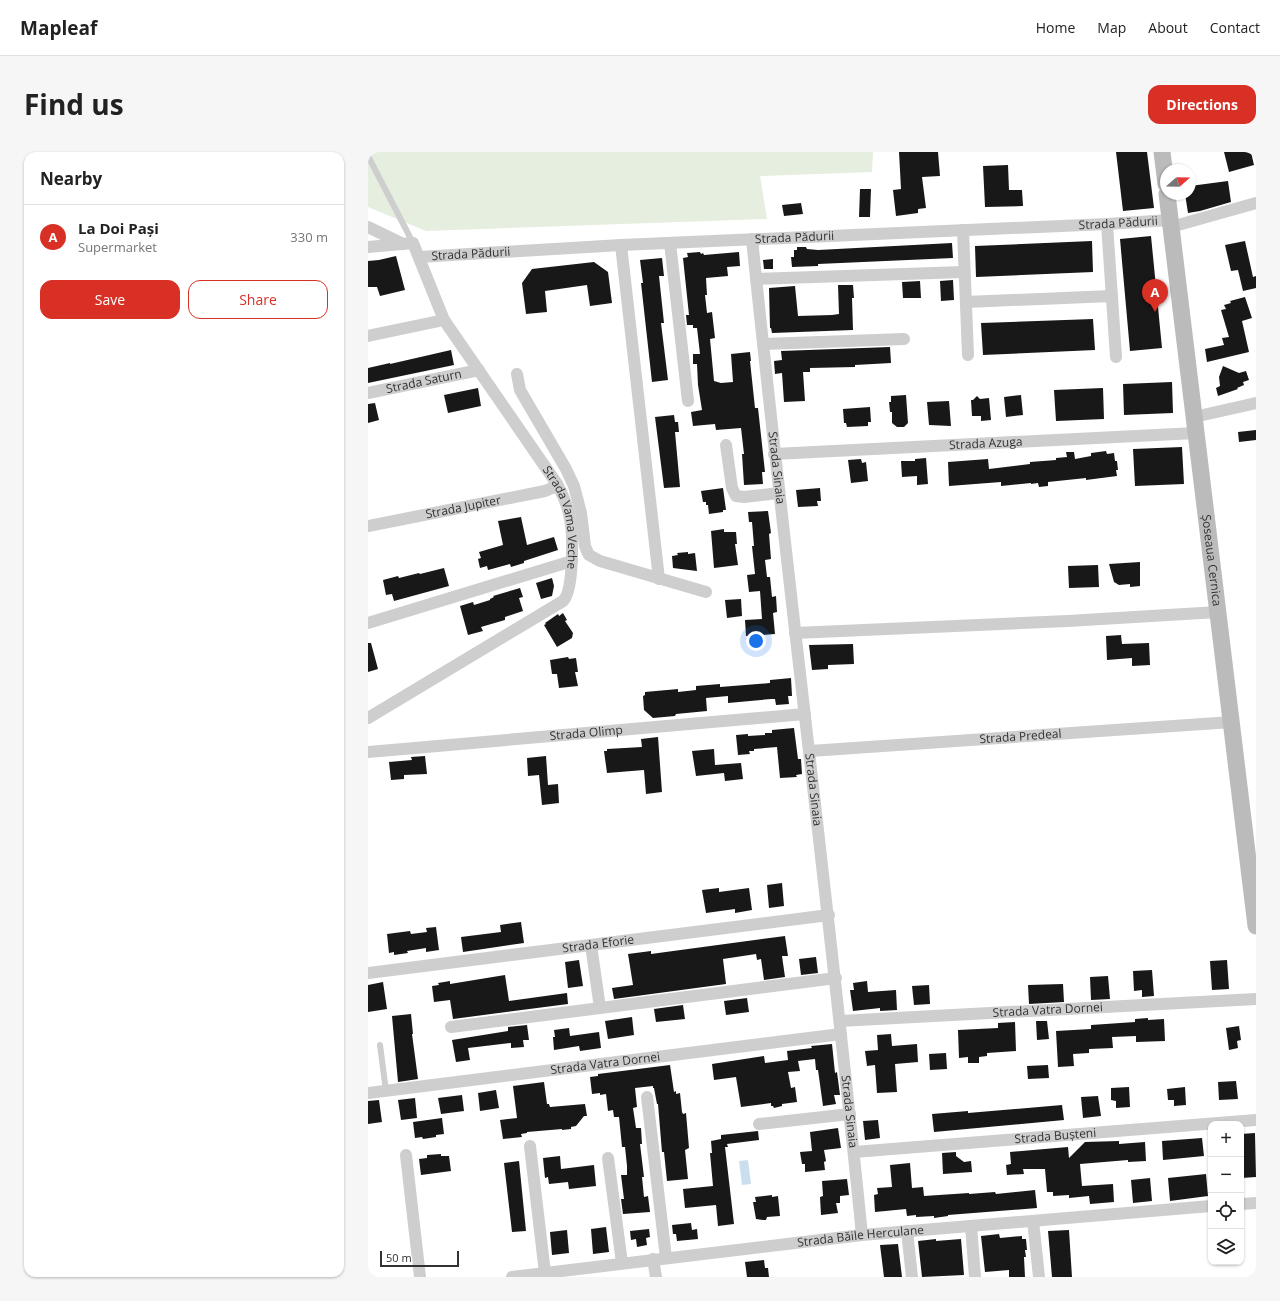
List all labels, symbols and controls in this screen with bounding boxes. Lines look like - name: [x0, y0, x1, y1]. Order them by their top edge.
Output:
- text: Mapleaf: [20, 15, 97, 41]
- text: Home: [1036, 18, 1075, 37]
- text: Map: [1097, 18, 1126, 37]
- text: About: [1148, 18, 1188, 37]
- text: Contact: [1210, 18, 1260, 37]
- text: Find us: [24, 85, 124, 123]
- button: Directions: [1148, 85, 1256, 124]
- north arrow: [1160, 164, 1196, 200]
- text: Nearby: [40, 167, 102, 190]
- street label: Strada Pădurii: [1078, 212, 1158, 233]
- text: La Doi Pași: [78, 218, 159, 238]
- street label: Strada Pădurii: [755, 227, 834, 247]
- text: A: [49, 228, 57, 246]
- text: 330 m: [290, 228, 328, 246]
- text: Supermarket: [78, 238, 157, 256]
- street label: Strada Pădurii: [431, 243, 511, 264]
- pin: A: [1142, 279, 1168, 312]
- button: Save: [40, 280, 180, 319]
- button: Share: [188, 280, 328, 319]
- street label: Strada Saturn: [384, 365, 463, 397]
- street label: Strada Sinaia: [765, 430, 790, 505]
- street label: Strada Azuga: [949, 433, 1023, 453]
- street label: Strada Vama Veche: [539, 462, 581, 570]
- street label: Strada Jupiter: [424, 491, 502, 522]
- street label: Șoseaua Cernica: [1198, 513, 1226, 607]
- your location: [746, 631, 766, 651]
- street label: Strada Olimp: [549, 721, 623, 744]
- street label: Strada Predeal: [979, 725, 1062, 747]
- street label: Strada Sinaia: [801, 752, 826, 827]
- street label: Strada Eforie: [561, 931, 635, 956]
- street label: Strada Vatra Dornei: [992, 998, 1103, 1021]
- street label: Strada Vatra Dornei: [549, 1048, 661, 1078]
- street label: Strada Sinaia: [837, 1074, 862, 1149]
- map controls: [1208, 1121, 1244, 1265]
- button: +: [1208, 1121, 1244, 1157]
- street label: Strada Bușteni: [1014, 1124, 1097, 1147]
- button: −: [1208, 1157, 1244, 1193]
- button: locate: [1208, 1193, 1244, 1229]
- street label: Strada Băile Herculane: [796, 1221, 925, 1251]
- button: layers: [1208, 1229, 1244, 1265]
- scale bar: [380, 1249, 459, 1268]
- text: 50 m: [386, 1250, 412, 1265]

